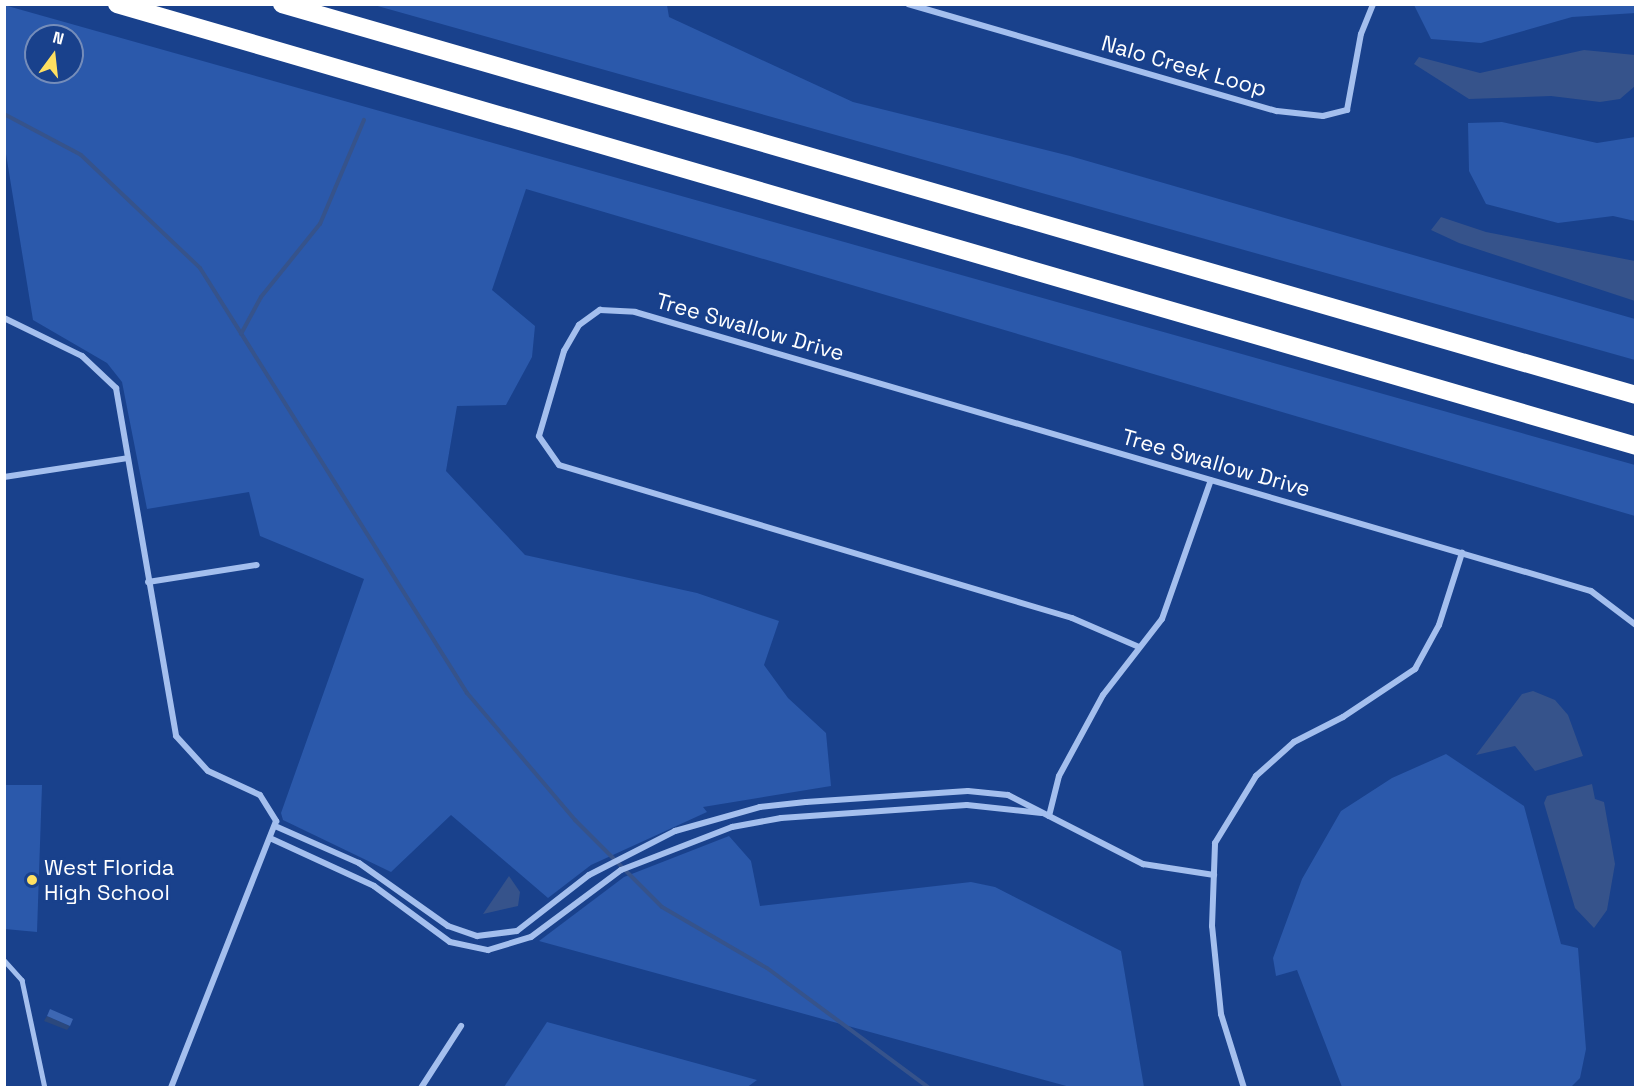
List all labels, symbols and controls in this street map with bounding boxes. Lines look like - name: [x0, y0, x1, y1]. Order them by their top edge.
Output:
- north arrow: [24, 24, 84, 84]
- text: N: [50, 27, 66, 50]
- street label: Nalo Creek Loop: [1098, 30, 1270, 102]
- street label: Tree Swallow Drive: [653, 287, 847, 367]
- street label: Tree Swallow Drive: [1119, 423, 1313, 503]
- place label: West Florida High School: [44, 854, 174, 906]
- marker: West Florida High School: [25, 873, 39, 887]

